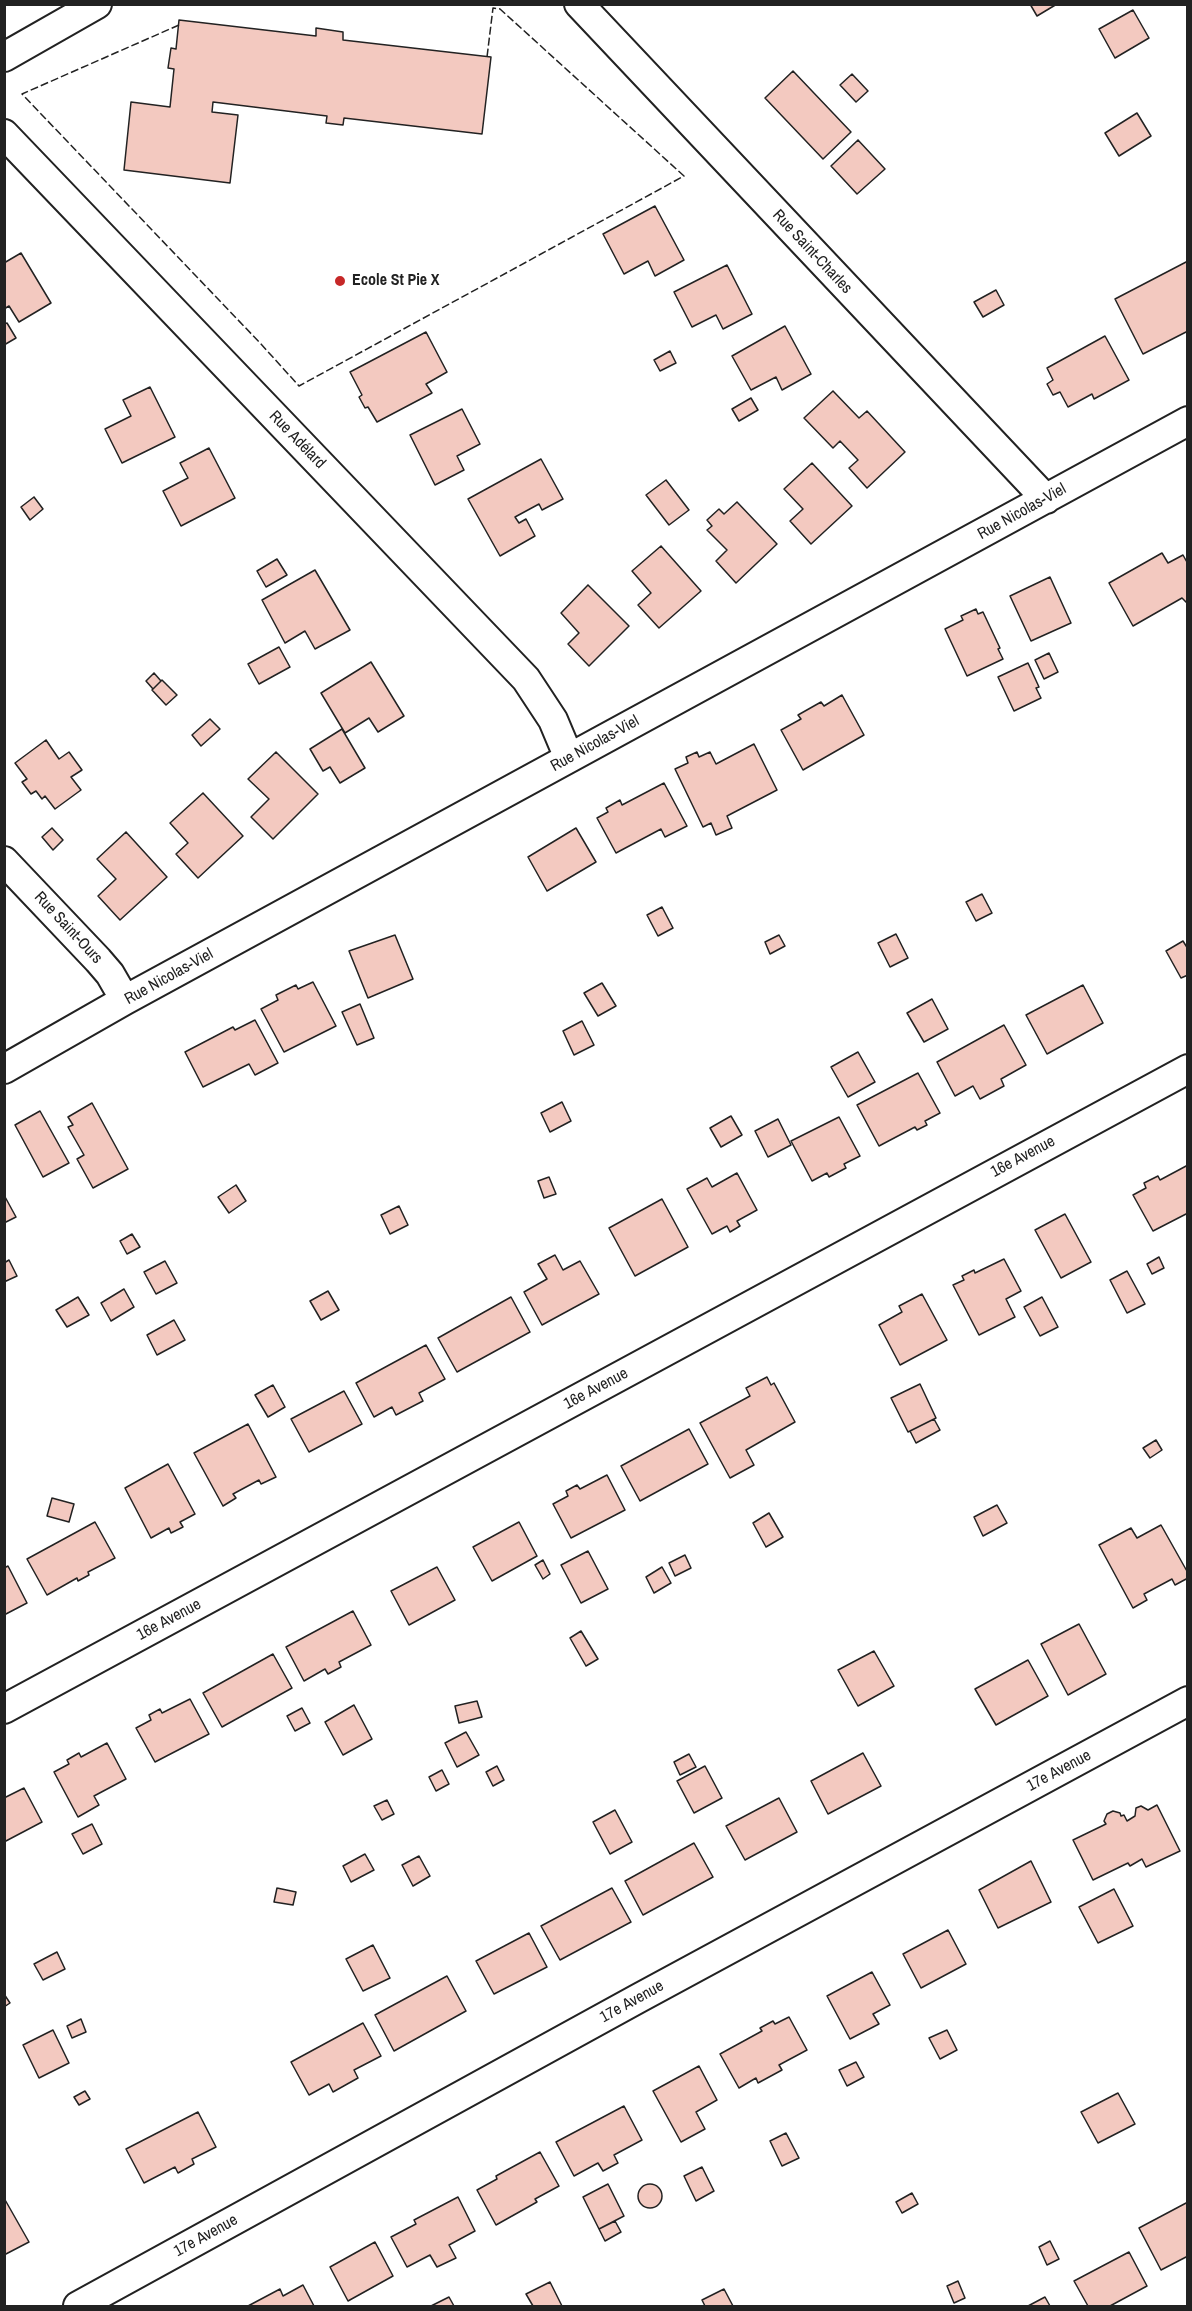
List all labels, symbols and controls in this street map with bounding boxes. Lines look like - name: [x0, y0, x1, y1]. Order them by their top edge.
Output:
- street label: Rue Saint-Charles: [768, 206, 856, 298]
- place label: Ecole St Pie X: [352, 271, 440, 291]
- marker: Ecole St Pie X: [333, 274, 347, 288]
- street label: Rue Adélard: [265, 407, 329, 473]
- street label: Rue Nicolas-Viel: [974, 480, 1070, 544]
- street label: Rue Nicolas-Viel: [547, 712, 643, 776]
- street label: Rue Saint-Ours: [30, 888, 106, 968]
- street label: Rue Nicolas-Viel: [121, 945, 217, 1009]
- street label: 16e Avenue: [988, 1132, 1058, 1182]
- street label: 16e Avenue: [561, 1364, 631, 1414]
- street label: 16e Avenue: [134, 1595, 204, 1645]
- street label: 17e Avenue: [1024, 1746, 1094, 1796]
- street label: 17e Avenue: [597, 1977, 667, 2027]
- street label: 17e Avenue: [171, 2211, 241, 2261]

